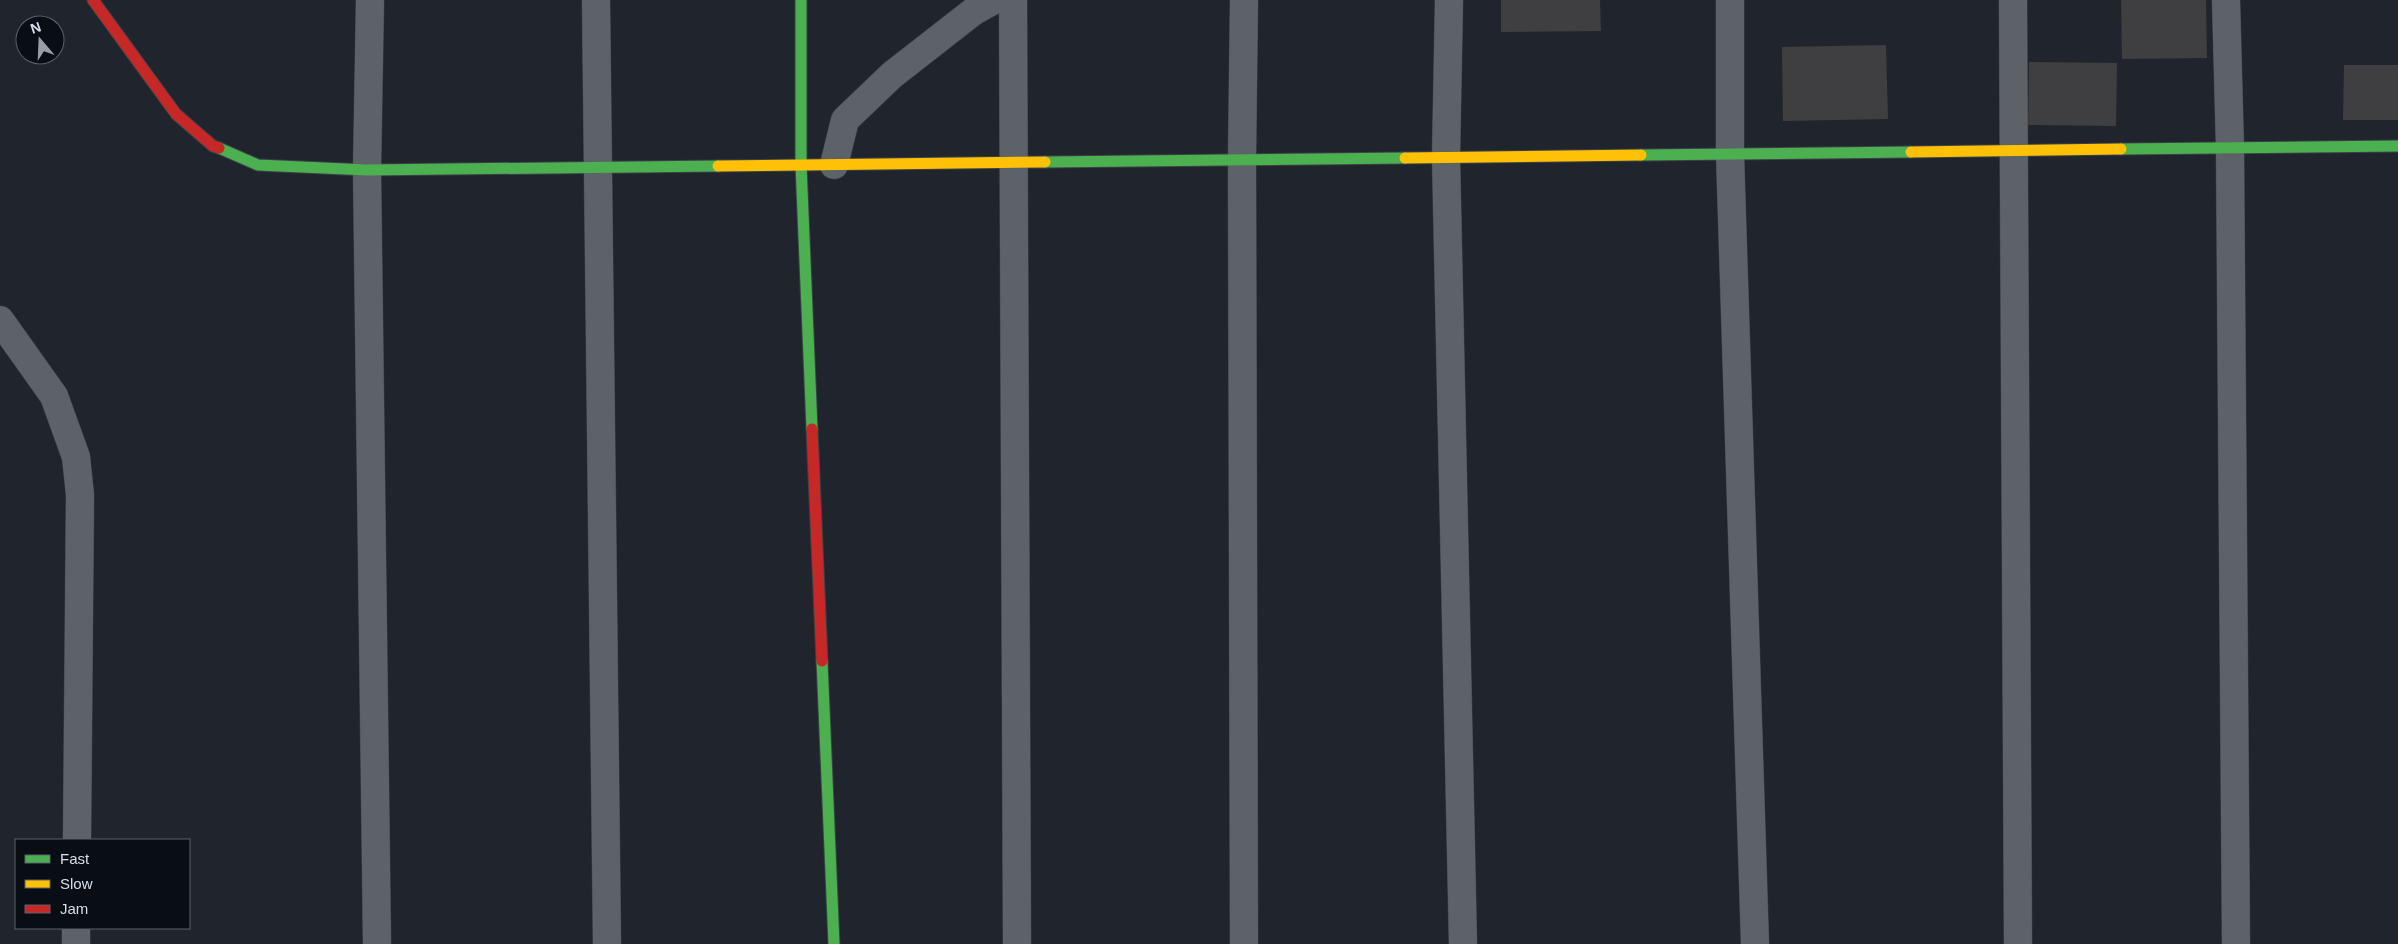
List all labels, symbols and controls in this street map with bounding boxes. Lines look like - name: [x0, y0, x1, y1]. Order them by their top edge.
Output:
- north arrow: [15, 15, 65, 65]
- text: N: [28, 18, 43, 37]
- legend: [15, 839, 190, 929]
- text: Fast: [60, 850, 90, 867]
- text: Slow: [60, 875, 93, 892]
- text: Jam: [60, 900, 88, 917]

